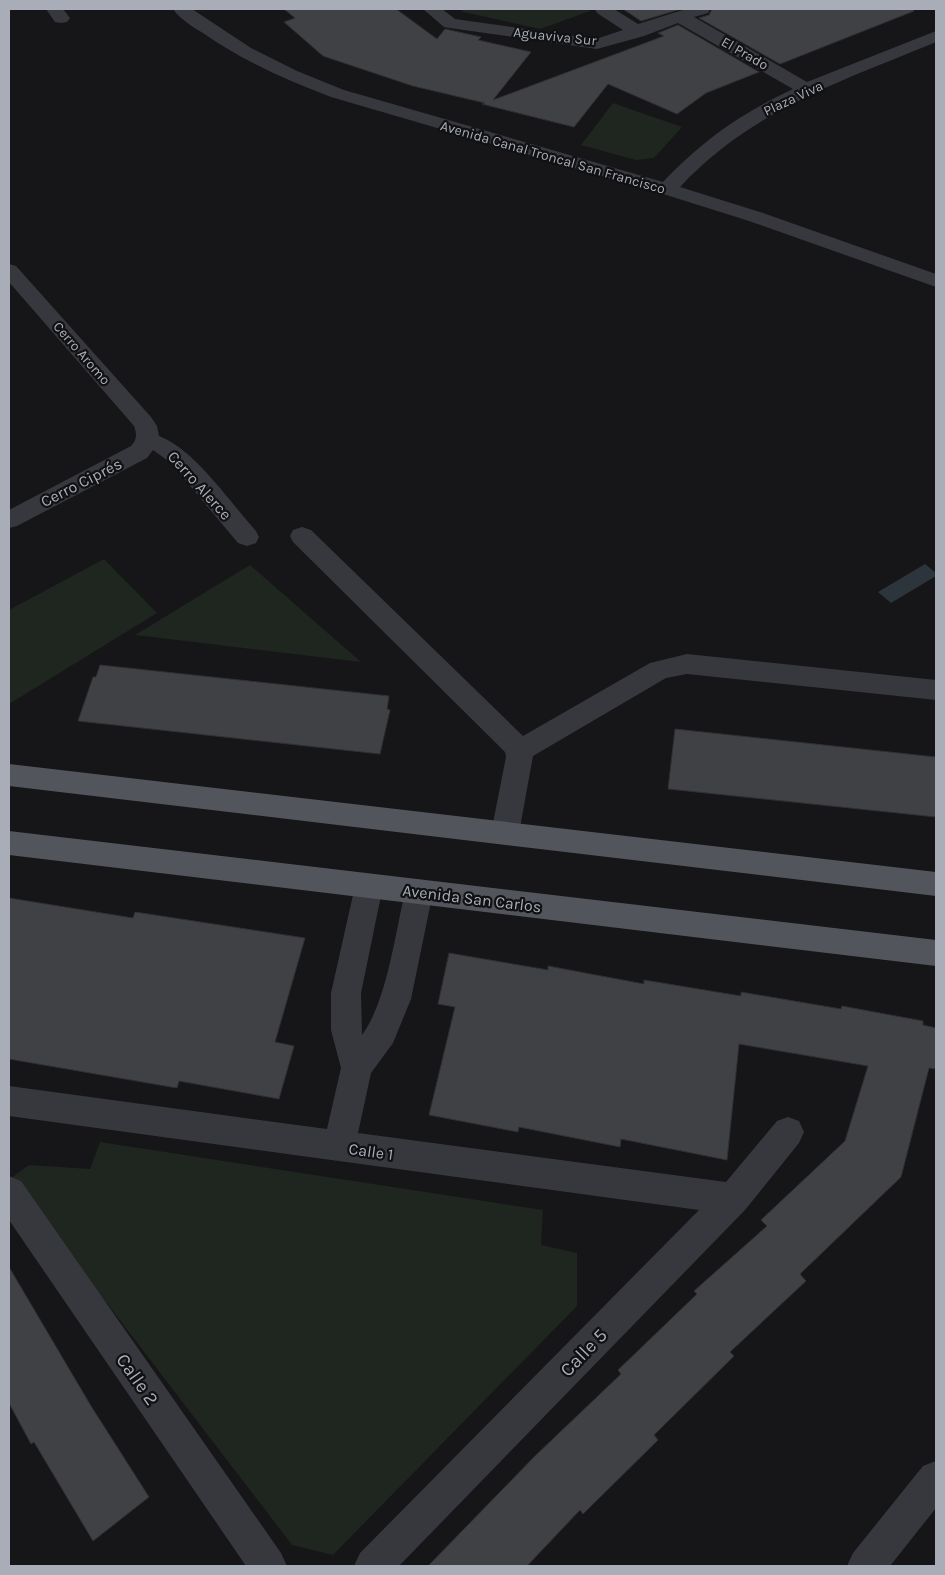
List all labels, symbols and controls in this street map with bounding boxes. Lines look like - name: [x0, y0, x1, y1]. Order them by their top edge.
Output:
- street label: Aguaviva Sur: [513, 24, 598, 49]
- street label: El Prado: [718, 33, 771, 74]
- street label: Plaza Viva: [761, 77, 826, 120]
- street label: Avenida Canal Troncal San Francisco: [439, 117, 667, 198]
- street label: Cerro Aromo: [49, 318, 114, 388]
- street label: Cerro Alerce: [164, 447, 236, 524]
- street label: Cerro Ciprés: [37, 454, 125, 511]
- street label: Avenida San Carlos: [402, 881, 542, 916]
- street label: Calle 1: [347, 1139, 394, 1164]
- street label: Calle 5: [556, 1324, 612, 1381]
- street label: Calle 2: [112, 1349, 163, 1410]

